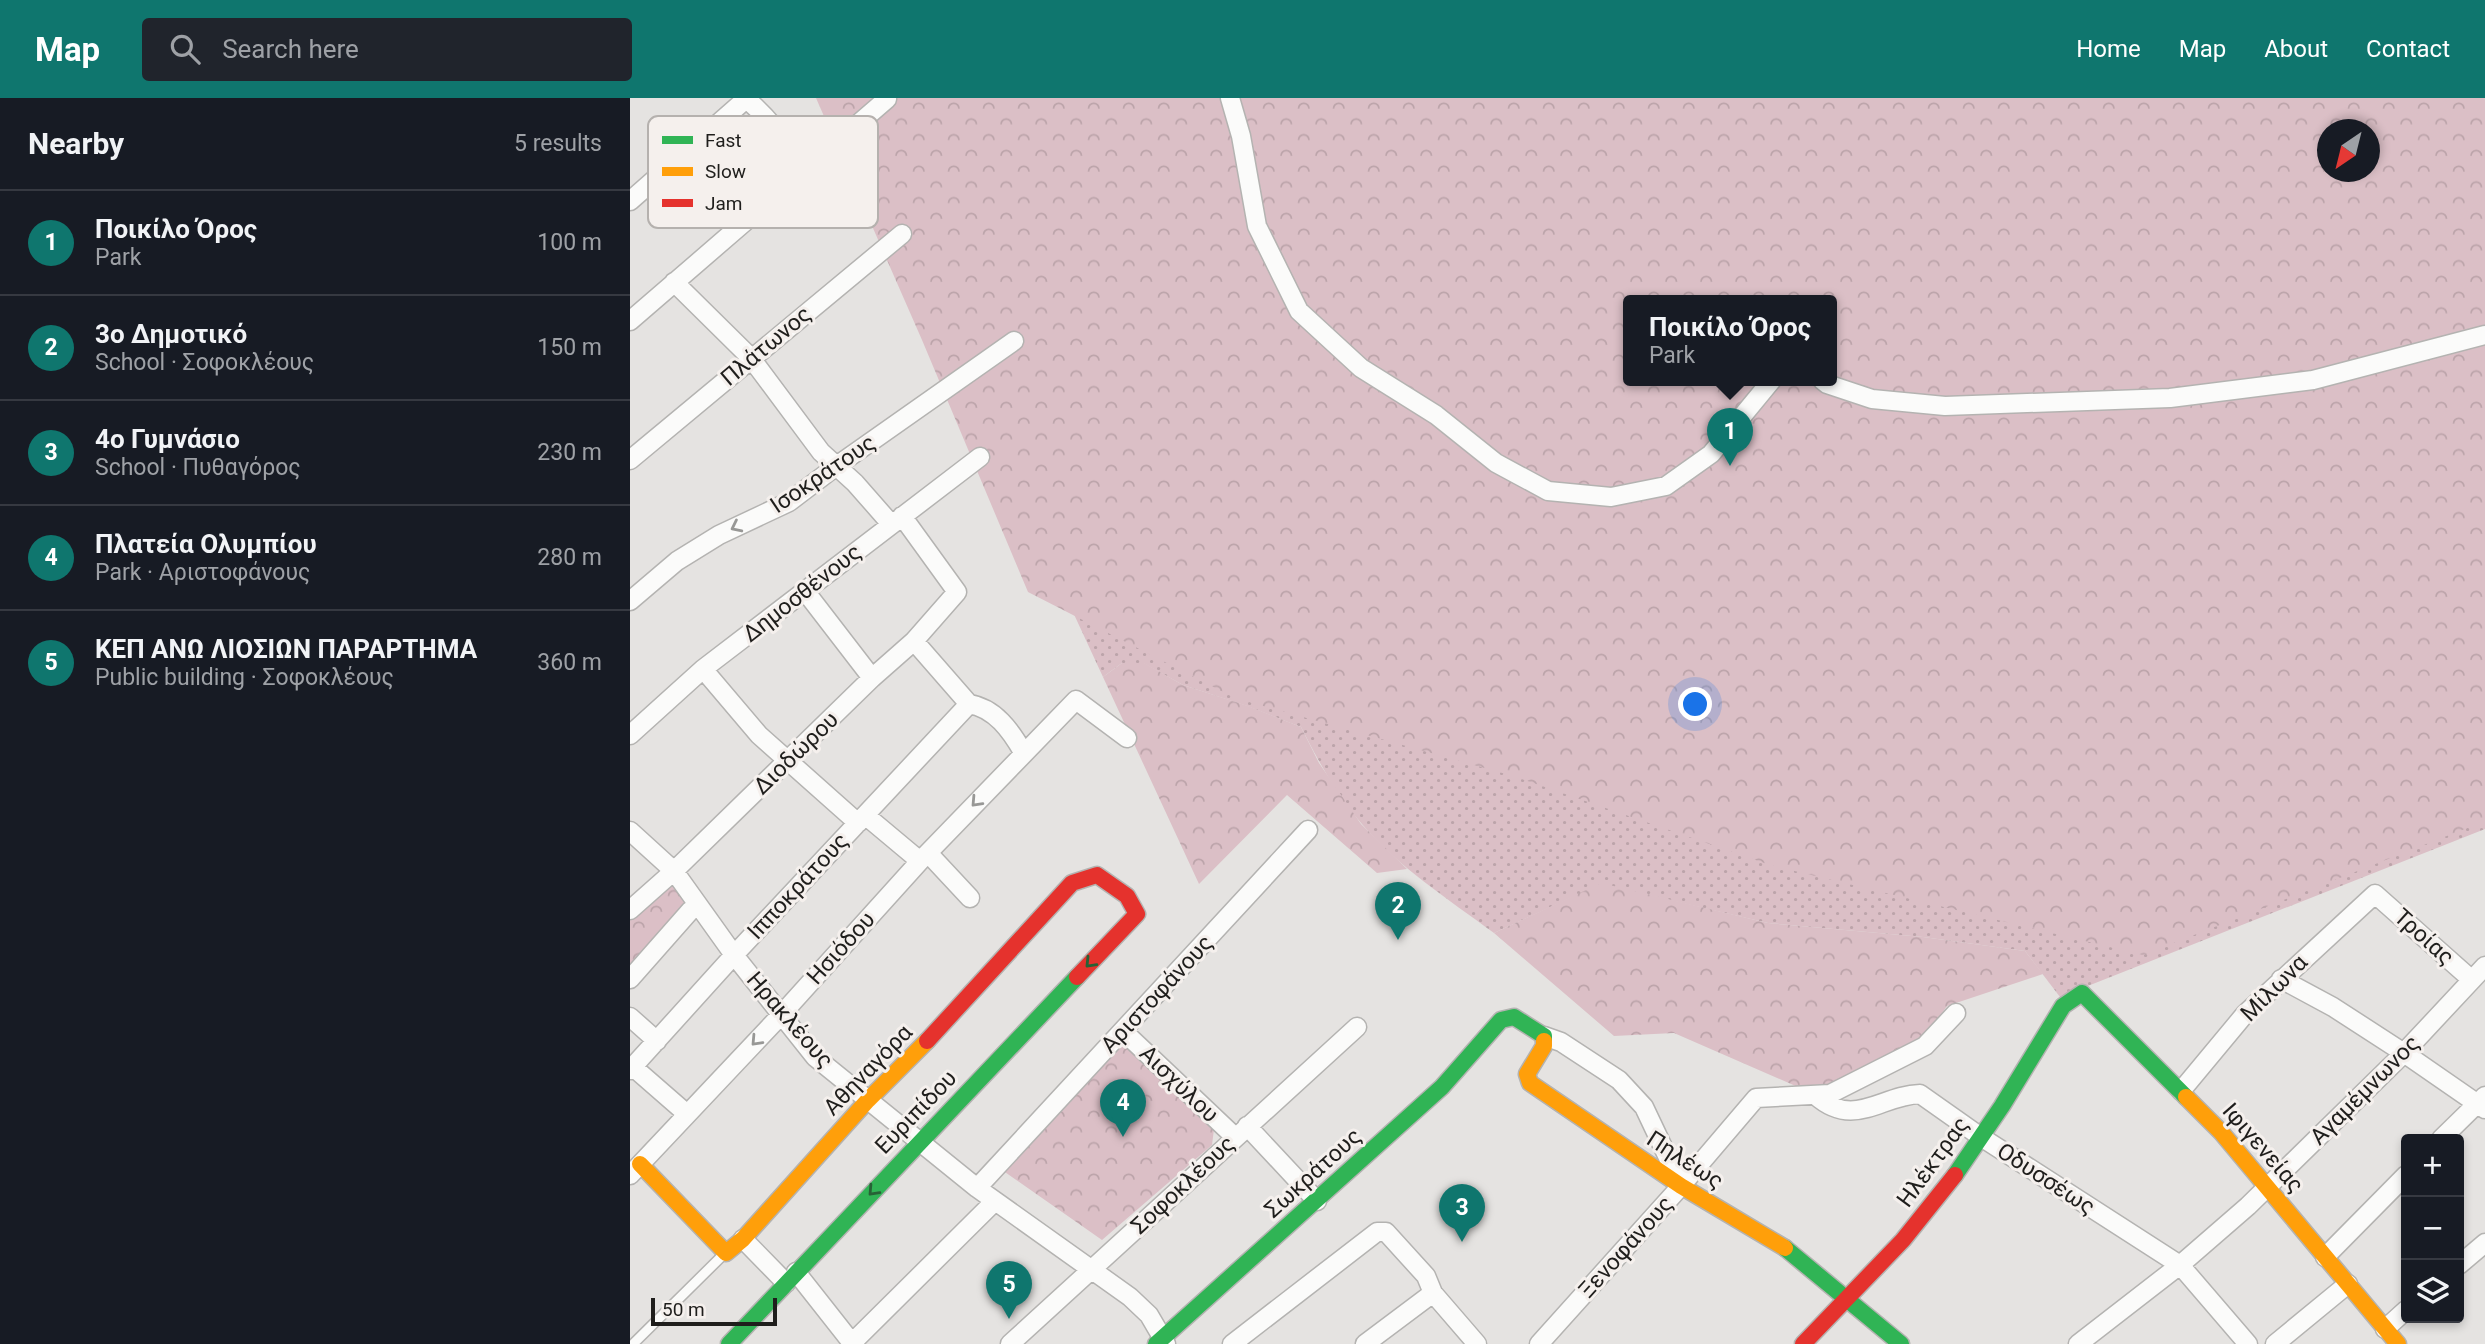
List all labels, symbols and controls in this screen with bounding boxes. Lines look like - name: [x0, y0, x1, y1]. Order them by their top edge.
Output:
- search box: [142, 18, 632, 81]
- text: Map: [35, 30, 100, 69]
- icon: search: [166, 30, 204, 68]
- text: Search here: [222, 34, 359, 64]
- text: Home: [2076, 35, 2141, 63]
- text: Map: [2179, 35, 2226, 63]
- text: About: [2264, 35, 2328, 63]
- text: Contact: [2366, 35, 2450, 63]
- legend: [648, 116, 878, 228]
- north arrow: [2317, 119, 2380, 182]
- text: Nearby: [28, 126, 124, 161]
- text: Fast: [705, 129, 742, 152]
- text: 5 results: [514, 130, 602, 157]
- text: Slow: [705, 160, 746, 183]
- text: Jam: [705, 192, 742, 215]
- text: Ποικίλο Όρος: [95, 214, 257, 244]
- text: 1: [44, 229, 58, 256]
- text: 100 m: [537, 229, 602, 256]
- text: Park: [95, 244, 141, 271]
- popup: [1623, 295, 1837, 386]
- street label: Πλάτωνος: [715, 300, 817, 392]
- text: Ποικίλο Όρος: [1649, 312, 1811, 342]
- text: 3ο Δημοτικό: [95, 319, 247, 349]
- text: 2: [44, 334, 58, 361]
- text: 150 m: [537, 334, 602, 361]
- text: Park: [1649, 342, 1695, 369]
- text: School · Σοφοκλέους: [95, 349, 314, 376]
- pin: 1: [1707, 408, 1753, 466]
- text: 4ο Γυμνάσιο: [95, 424, 240, 454]
- street label: Ισοκράτους: [765, 429, 881, 519]
- text: 3: [44, 439, 58, 466]
- text: 230 m: [537, 439, 602, 466]
- text: School · Πυθαγόρος: [95, 454, 301, 481]
- one-way arrow: [731, 519, 743, 533]
- text: Πλατεία Ολυμπίου: [95, 529, 317, 559]
- street label: Δημοσθένους: [737, 538, 867, 648]
- text: 4: [44, 544, 58, 571]
- text: 280 m: [537, 544, 602, 571]
- text: Park · Αριστοφάνους: [95, 559, 310, 586]
- text: ΚΕΠ ΑΝΩ ΛΙΟΣΙΩΝ ΠΑΡΑΡΤΗΜΑ: [95, 634, 477, 664]
- text: 5: [44, 649, 58, 676]
- text: 360 m: [537, 649, 602, 676]
- text: Public building · Σοφοκλέους: [95, 664, 394, 691]
- your location: [1678, 687, 1712, 721]
- street label: Διοδώρου: [748, 706, 844, 800]
- one-way arrow: [972, 794, 985, 807]
- street label: Ιπποκράτους: [742, 827, 854, 945]
- pin: 2: [1375, 882, 1421, 940]
- street label: Τροίας: [2389, 903, 2459, 971]
- street label: Ησιόδου: [801, 906, 881, 990]
- street label: Αριστοφάνους: [1095, 929, 1219, 1059]
- street label: Μίλωνα: [2235, 949, 2313, 1027]
- one-way arrow: [1085, 955, 1098, 968]
- street label: Ηρακλέους: [741, 966, 839, 1074]
- street label: Αθηναγόρα: [818, 1019, 918, 1121]
- street label: Αγαμέμνωνος: [2305, 1030, 2425, 1150]
- one-way arrow: [751, 1033, 764, 1046]
- street label: Αισχύλου: [1134, 1040, 1224, 1128]
- street label: Ευριπίδου: [870, 1065, 962, 1159]
- pin: 4: [1100, 1079, 1146, 1137]
- street label: Ιφιγενείας: [2217, 1098, 2309, 1198]
- street label: Ηλέκτρας: [1891, 1112, 1975, 1212]
- street label: Σωκράτους: [1259, 1123, 1367, 1223]
- street label: Πηλέως: [1642, 1125, 1728, 1195]
- street label: Σοφοκλέους: [1126, 1130, 1240, 1240]
- map controls: [2401, 1134, 2464, 1323]
- button: +: [2401, 1134, 2464, 1197]
- street label: Οδυσσέως: [1992, 1137, 2100, 1221]
- one-way arrow: [868, 1183, 881, 1196]
- pin: 3: [1439, 1184, 1485, 1242]
- street label: Ξενοφάνους: [1573, 1190, 1679, 1304]
- button: −: [2401, 1197, 2464, 1260]
- button: layers: [2401, 1260, 2464, 1323]
- pin: 5: [986, 1261, 1032, 1319]
- scale bar: [651, 1295, 777, 1327]
- text: 50 m: [662, 1298, 705, 1321]

